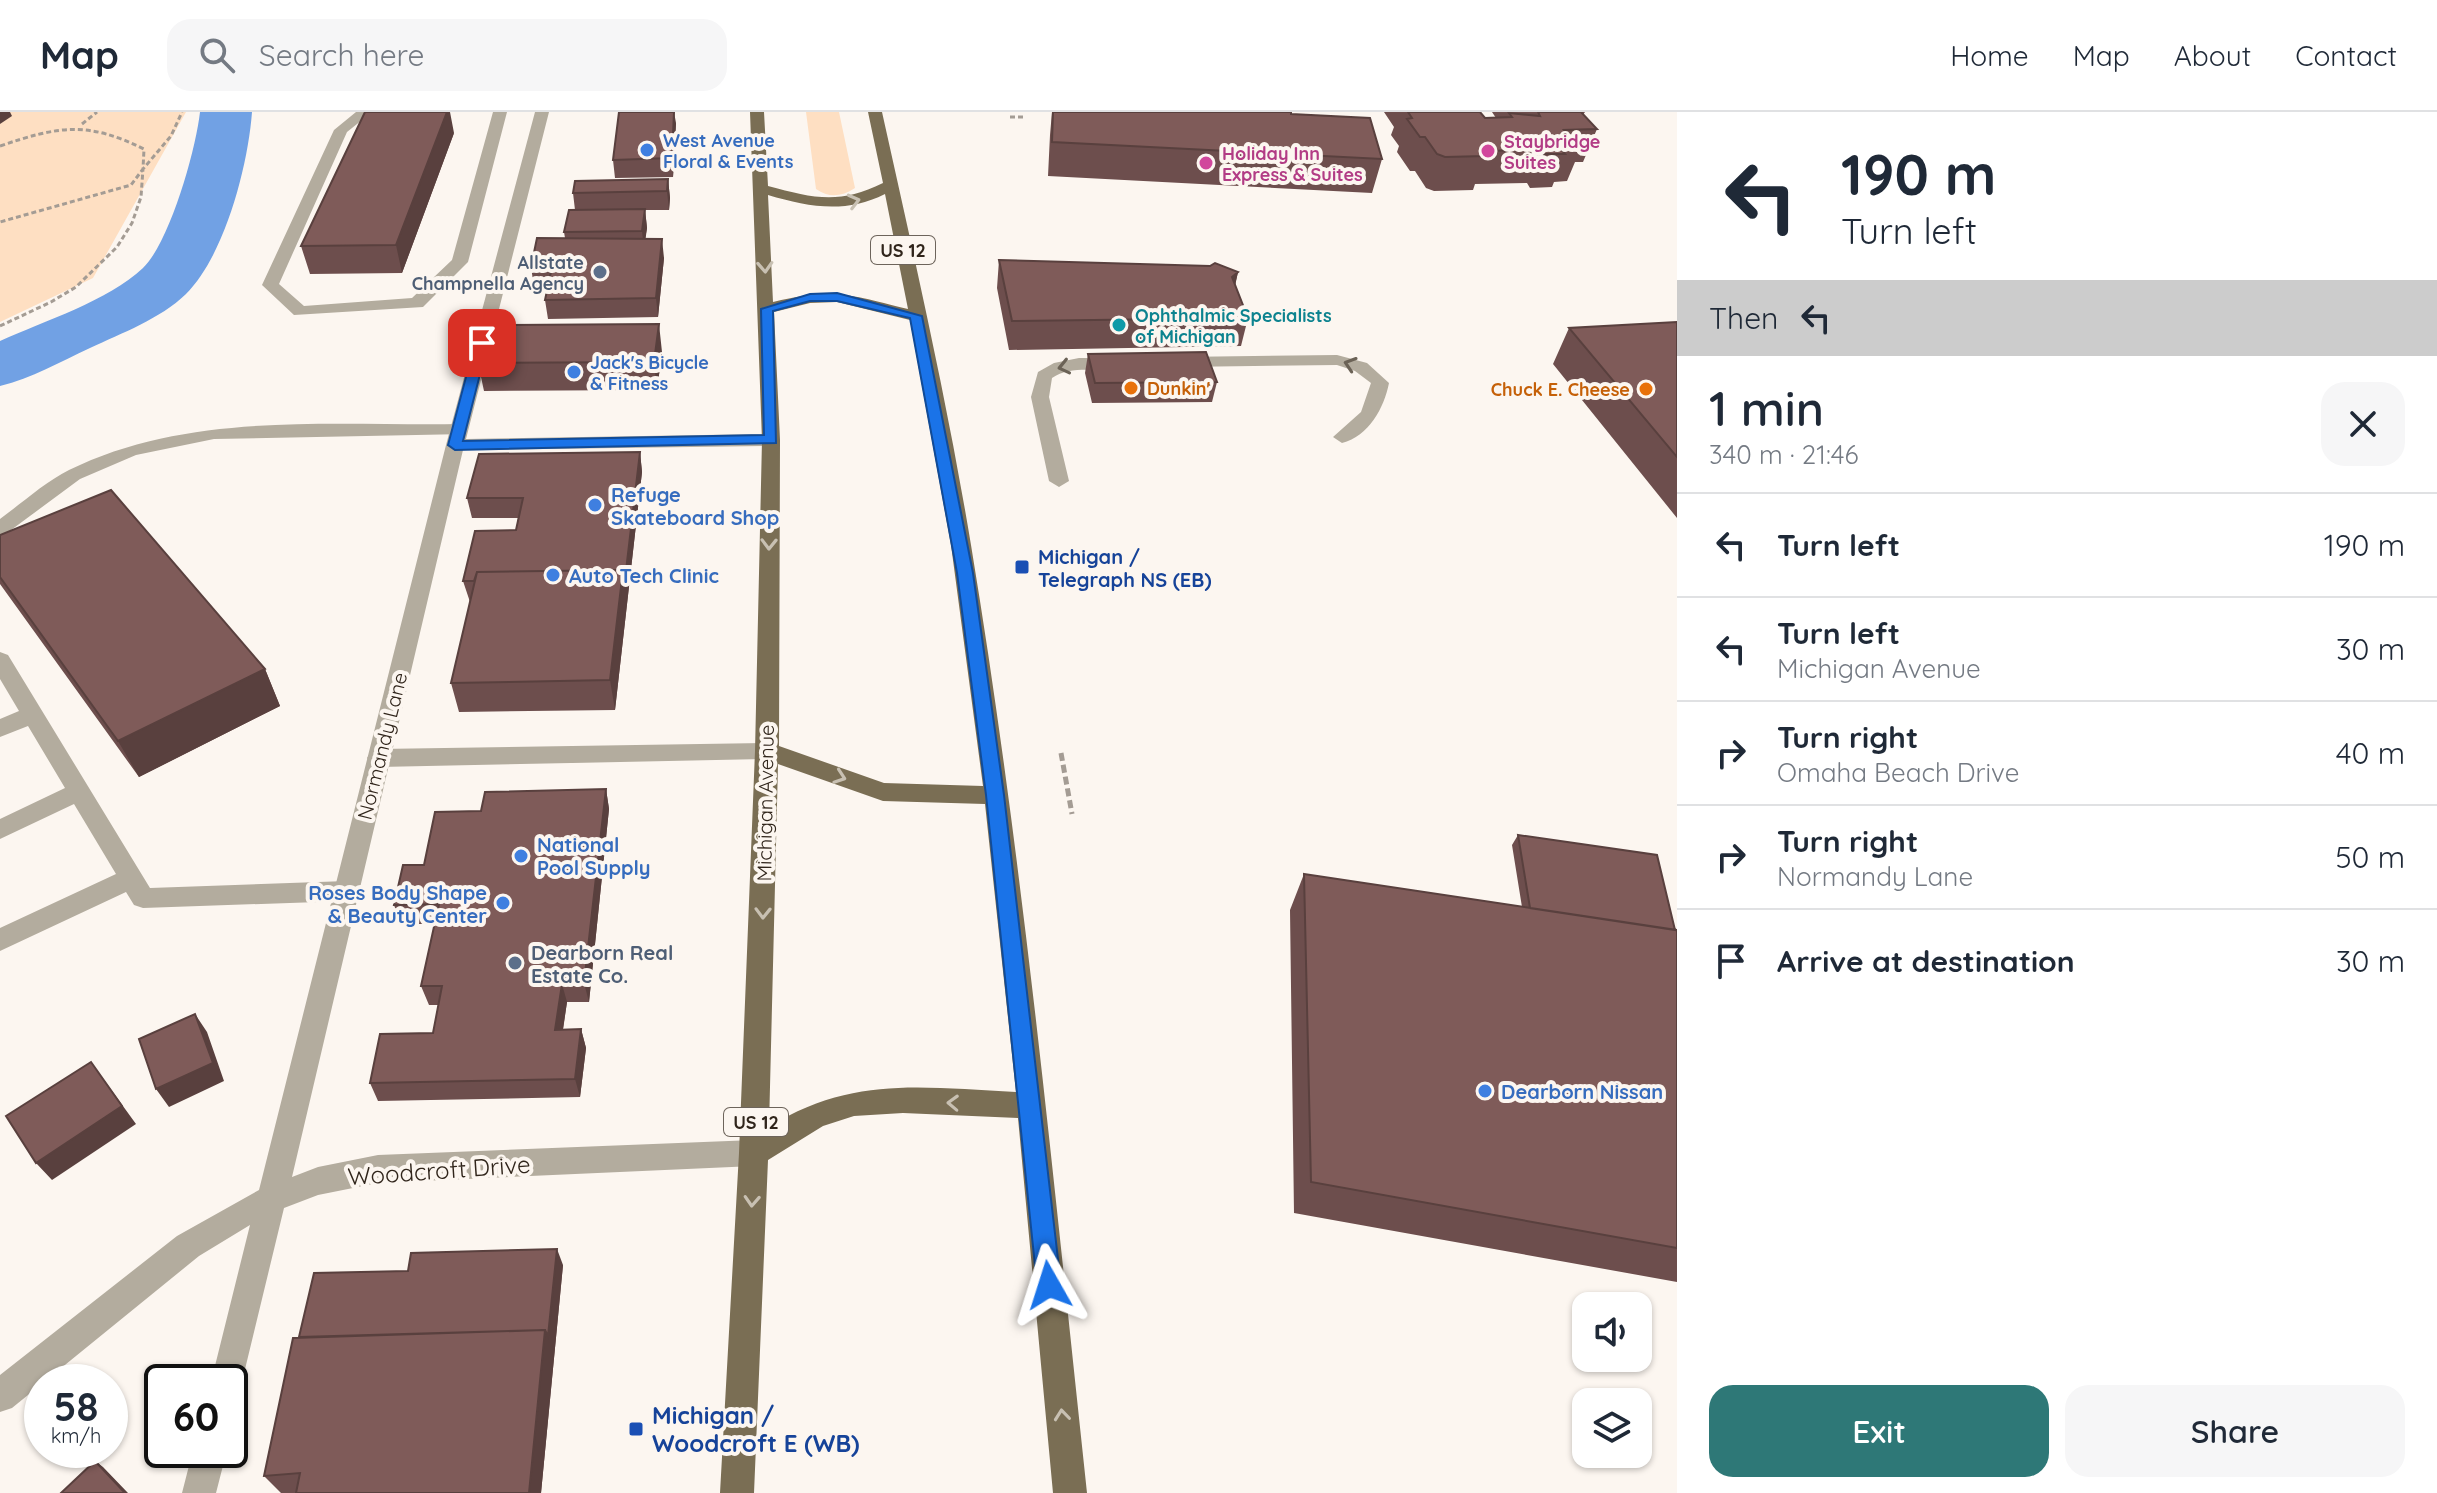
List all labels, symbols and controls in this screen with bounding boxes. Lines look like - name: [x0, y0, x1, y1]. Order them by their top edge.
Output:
- search box: [167, 19, 727, 91]
- text: Map: [40, 31, 119, 79]
- icon: search: [195, 33, 239, 77]
- text: Search here: [259, 36, 424, 74]
- text: Home: [1950, 38, 2029, 73]
- text: Map: [2073, 38, 2130, 73]
- text: About: [2174, 38, 2251, 73]
- text: Contact: [2295, 38, 2397, 73]
- place label: West Avenue Floral & Events: [663, 129, 794, 173]
- place label: Staybridge Suites: [1504, 130, 1600, 174]
- text: 190 m: [1841, 139, 1996, 209]
- marker: West Avenue Floral & Events: [638, 141, 656, 159]
- place label: Holiday Inn Express & Suites: [1222, 142, 1363, 186]
- marker: Staybridge Suites: [1479, 142, 1497, 160]
- icon: left: [1709, 144, 1813, 248]
- marker: Holiday Inn Express & Suites: [1197, 154, 1215, 172]
- one-way arrow: [847, 194, 861, 211]
- text: Turn left: [1841, 208, 1977, 253]
- road number: US 12: [871, 236, 935, 264]
- place label: Allstate Champnella Agency: [412, 251, 584, 295]
- one-way arrow: [756, 261, 773, 274]
- marker: Allstate Champnella Agency: [591, 263, 609, 281]
- icon: left: [1794, 296, 1838, 340]
- text: Then: [1709, 299, 1778, 337]
- place label: Ophthalmic Specialists of Michigan: [1135, 304, 1332, 348]
- pin: [448, 309, 516, 377]
- marker: Ophthalmic Specialists of Michigan: [1110, 316, 1128, 334]
- icon: arrive: [460, 321, 504, 365]
- place label: Jack's Bicycle & Fitness: [590, 351, 709, 395]
- one-way arrow: [1344, 357, 1358, 373]
- one-way arrow: [1057, 358, 1071, 375]
- marker: Jack's Bicycle & Fitness: [565, 363, 583, 381]
- place label: Dunkin': [1147, 377, 1210, 400]
- place label: Chuck E. Cheese: [1491, 378, 1630, 401]
- text: 1 min: [1709, 378, 1824, 438]
- marker: Dunkin': [1122, 379, 1140, 397]
- marker: Chuck E. Cheese: [1637, 380, 1655, 398]
- button: close: [2321, 382, 2405, 466]
- text: 340 m · 21:46: [1709, 438, 1858, 471]
- place label: Refuge Skateboard Shop: [611, 482, 779, 530]
- marker: Refuge Skateboard Shop: [586, 496, 604, 514]
- icon: left: [1709, 523, 1753, 567]
- text: Turn left: [1777, 526, 1900, 564]
- text: 190 m: [2324, 526, 2405, 564]
- one-way arrow: [761, 538, 778, 551]
- place label: Michigan / Telegraph NS (EB): [1038, 544, 1212, 592]
- marker: Michigan / Telegraph NS (EB): [1013, 558, 1031, 576]
- place label: Auto Tech Clinic: [569, 563, 719, 588]
- marker: Auto Tech Clinic: [544, 566, 562, 584]
- text: Turn left: [1777, 614, 1900, 652]
- icon: left: [1709, 627, 1753, 671]
- text: 30 m: [2336, 630, 2405, 668]
- text: Michigan Avenue: [1777, 652, 1981, 685]
- street label: Normandy Lane: [352, 670, 412, 822]
- text: Turn right: [1777, 718, 1918, 756]
- street label: Michigan Avenue: [751, 724, 779, 882]
- icon: right: [1709, 731, 1753, 775]
- text: 40 m: [2336, 734, 2405, 772]
- text: Omaha Beach Drive: [1777, 756, 2019, 789]
- one-way arrow: [832, 768, 846, 784]
- text: Turn right: [1777, 822, 1918, 860]
- place label: National Pool Supply: [537, 832, 650, 880]
- icon: right: [1709, 835, 1753, 879]
- text: 50 m: [2335, 838, 2405, 876]
- marker: National Pool Supply: [512, 847, 530, 865]
- text: Normandy Lane: [1777, 860, 1973, 893]
- place label: Roses Body Shape & Beauty Center: [308, 880, 487, 928]
- marker: Roses Body Shape & Beauty Center: [494, 894, 512, 912]
- one-way arrow: [754, 907, 772, 920]
- icon: arrive: [1709, 939, 1753, 983]
- place label: Dearborn Real Estate Co.: [531, 940, 673, 988]
- text: Arrive at destination: [1777, 942, 2075, 980]
- text: 30 m: [2336, 942, 2405, 980]
- marker: Dearborn Real Estate Co.: [506, 954, 524, 972]
- place label: Dearborn Nissan: [1501, 1079, 1663, 1104]
- marker: Dearborn Nissan: [1476, 1082, 1494, 1100]
- one-way arrow: [946, 1095, 959, 1112]
- road number: US 12: [724, 1108, 788, 1136]
- street label: Woodcroft Drive: [347, 1149, 531, 1191]
- one-way arrow: [744, 1195, 761, 1208]
- position arrow: [1007, 1243, 1091, 1327]
- map controls: [1572, 1292, 1652, 1468]
- button: sound: [1572, 1292, 1652, 1372]
- speed limit sign: 60: [144, 1364, 248, 1468]
- text: 58: [54, 1381, 98, 1431]
- button: Exit: [1709, 1385, 2049, 1477]
- button: Share: [2065, 1385, 2405, 1477]
- button: layers: [1572, 1388, 1652, 1468]
- place label: Michigan / Woodcroft E (WB): [652, 1400, 860, 1458]
- one-way arrow: [1054, 1408, 1071, 1421]
- marker: Michigan / Woodcroft E (WB): [627, 1420, 645, 1438]
- text: km/h: [51, 1423, 101, 1448]

